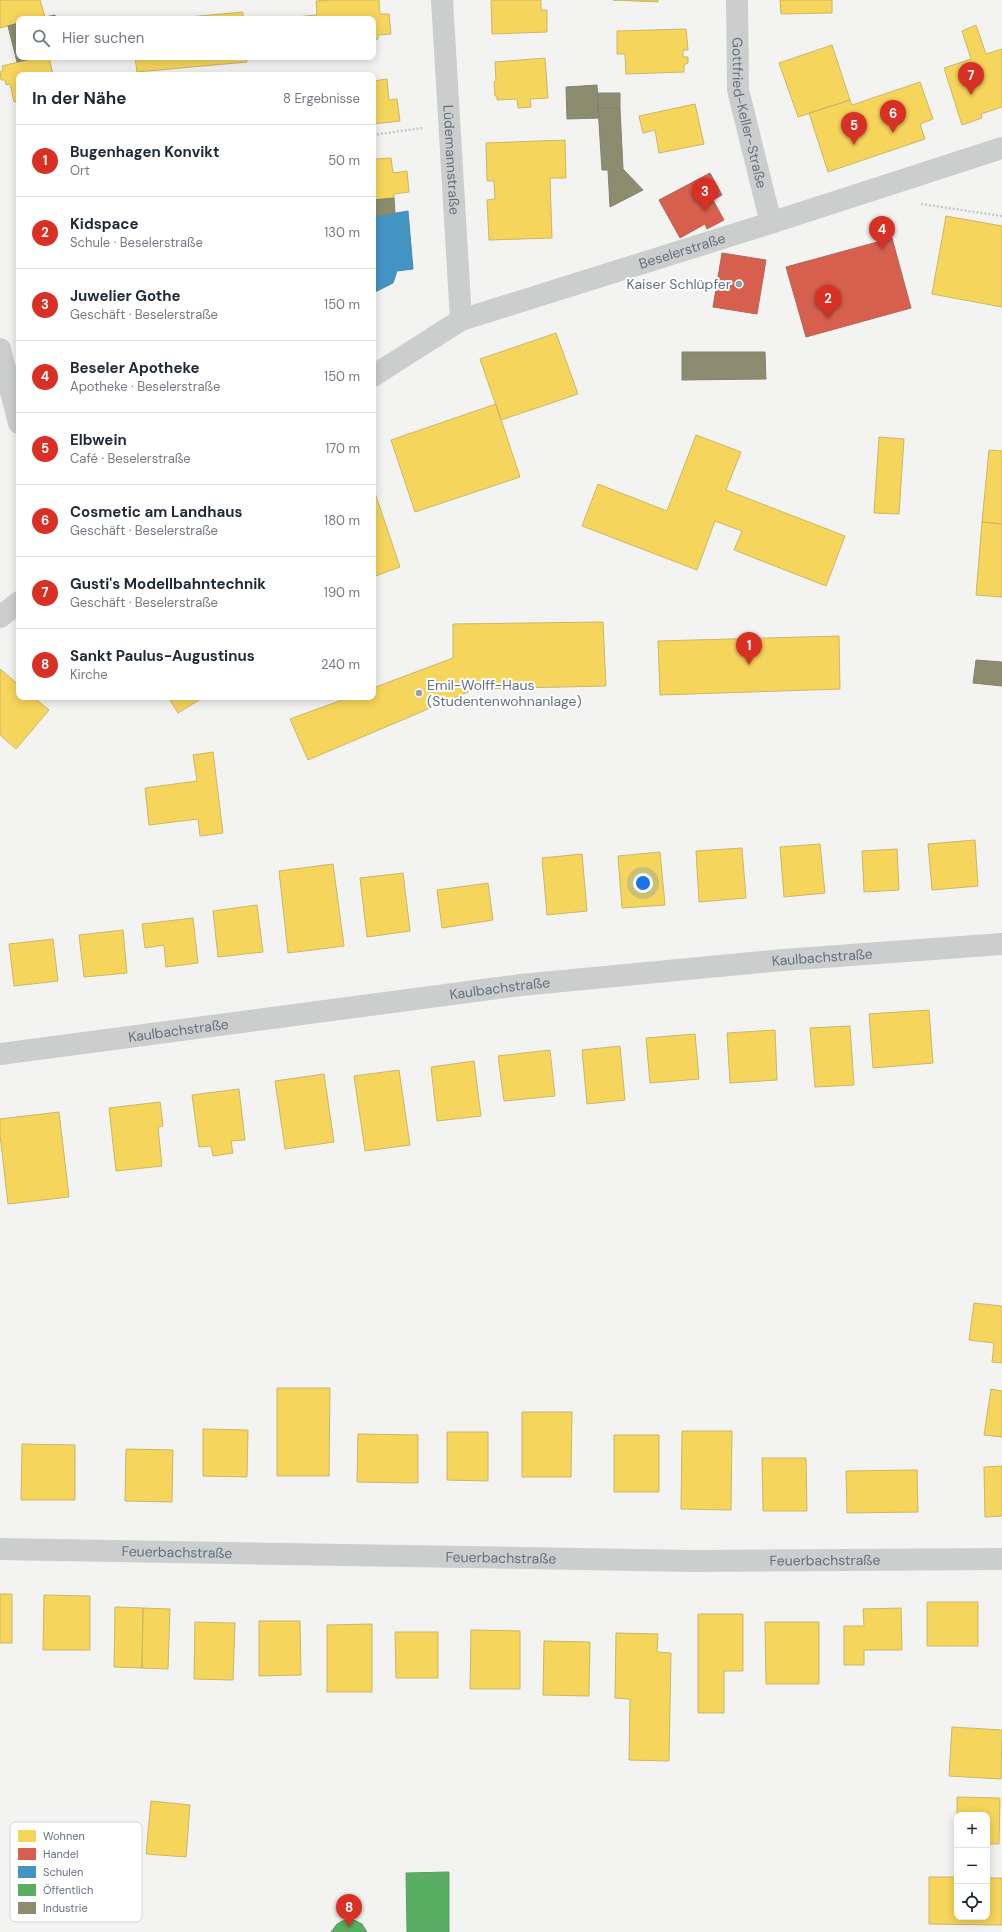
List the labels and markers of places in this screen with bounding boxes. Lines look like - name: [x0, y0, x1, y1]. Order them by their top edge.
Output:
- pin: 7: [958, 62, 984, 95]
- pin: 6: [880, 100, 906, 133]
- pin: 5: [841, 112, 867, 145]
- pin: 3: [692, 178, 718, 211]
- pin: 4: [869, 216, 895, 249]
- place label: Kaiser Schlüpfer: [627, 275, 731, 293]
- marker: Kaiser Schlüpfer: [734, 279, 744, 289]
- pin: 2: [815, 285, 841, 318]
- pin: 1: [736, 632, 762, 665]
- place label: Emil-Wolff-Haus (Studentenwohnanlage): [427, 676, 582, 710]
- marker: Emil-Wolff-Haus (Studentenwohnanlage): [414, 688, 424, 698]
- pin: 8: [336, 1894, 362, 1927]

